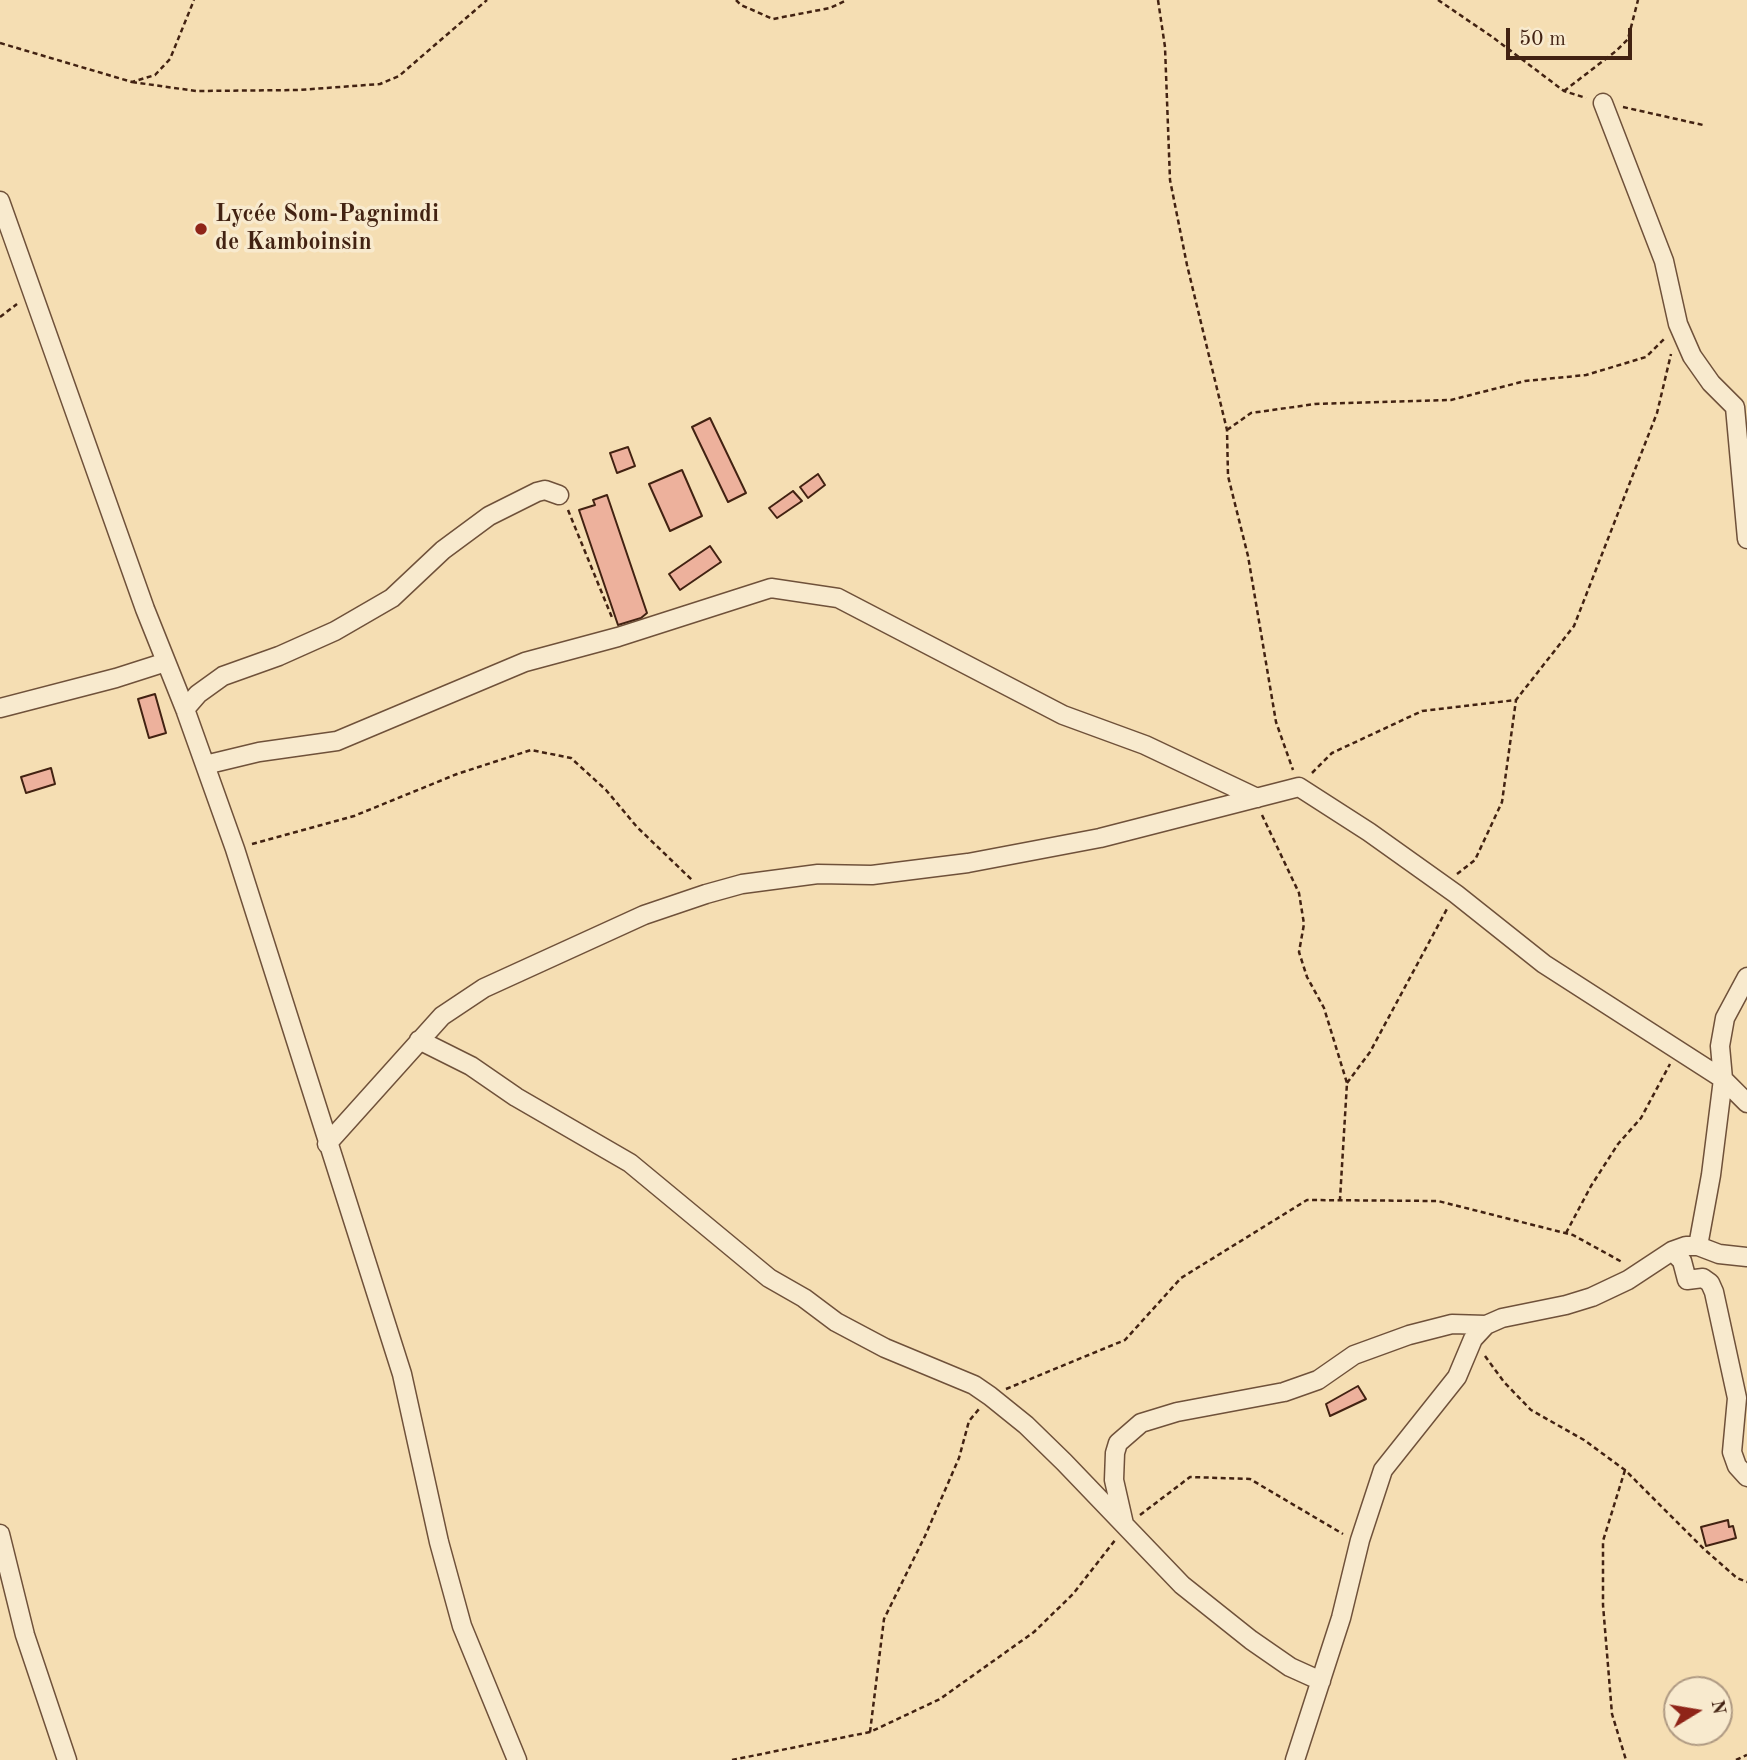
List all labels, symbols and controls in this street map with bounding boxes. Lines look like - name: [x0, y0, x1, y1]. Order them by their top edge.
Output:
- scale bar: [1509, 14, 1635, 58]
- text: 50 m: [1519, 29, 1566, 50]
- place label: Lycée Som-Pagnimdi de Kamboinsin: [215, 201, 439, 257]
- marker: Lycée Som-Pagnimdi de Kamboinsin: [193, 221, 209, 237]
- north arrow: [1663, 1676, 1733, 1746]
- text: N: [1706, 1698, 1728, 1716]

